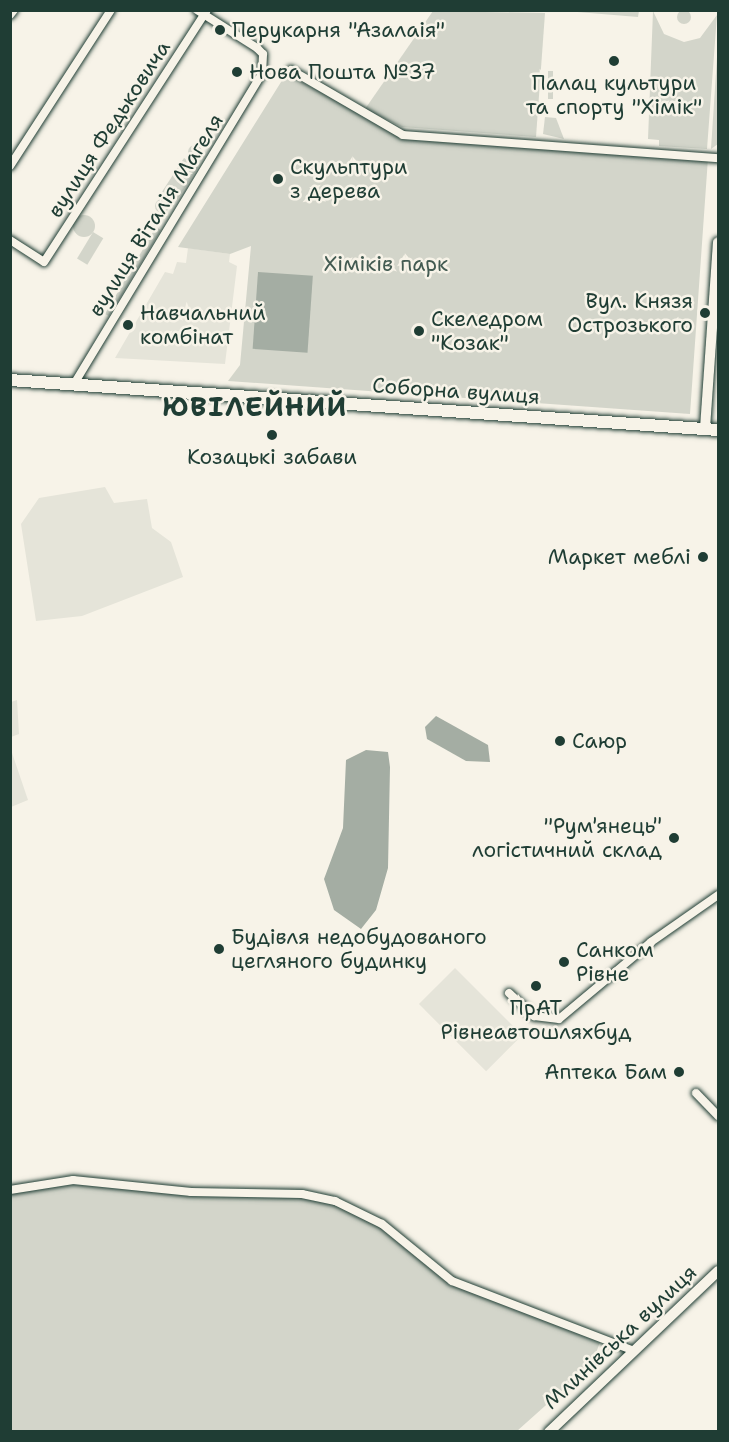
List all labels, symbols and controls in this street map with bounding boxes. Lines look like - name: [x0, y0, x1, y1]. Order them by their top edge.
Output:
- place label: Перукарня "Азалаія": [232, 17, 445, 43]
- marker: Перукарня "Азалаія": [213, 23, 227, 37]
- street label: вулиця Федьковича: [42, 36, 176, 222]
- marker: Палац культури та спорту "Хімік": [607, 54, 621, 68]
- place label: Нова Пошта №37: [249, 59, 436, 85]
- marker: Нова Пошта №37: [230, 65, 244, 79]
- place label: Палац культури та спорту "Хімік": [526, 70, 702, 120]
- street label: вулиця Віталія Магеля: [83, 109, 229, 321]
- place label: Скульптури з дерева: [290, 154, 408, 204]
- marker: Скульптури з дерева: [271, 172, 285, 186]
- park label: Хіміків парк: [324, 251, 448, 277]
- place label: Вул. Князя Острозького: [567, 288, 693, 338]
- place label: Навчальний комбінат: [140, 300, 266, 350]
- place label: Скеледром "Козак": [431, 306, 543, 356]
- marker: Вул. Князя Острозького: [698, 306, 712, 320]
- marker: Навчальний комбінат: [121, 318, 135, 332]
- marker: Скеледром "Козак": [412, 324, 426, 338]
- street label: Соборна вулиця: [371, 373, 541, 409]
- district label: ЮВІЛЕЙНИЙ: [162, 391, 348, 423]
- marker: Козацькі забави: [265, 428, 279, 442]
- place label: Козацькі забави: [187, 444, 357, 470]
- place label: Маркет меблі: [548, 544, 691, 570]
- marker: Маркет меблі: [696, 550, 710, 564]
- place label: Саюр: [572, 728, 627, 754]
- marker: Саюр: [553, 734, 567, 748]
- place label: "Рум'янець" логістичний склад: [472, 813, 662, 863]
- marker: "Рум'янець" логістичний склад: [667, 831, 681, 845]
- place label: Будівля недобудованого цегляного будинку: [231, 924, 487, 974]
- place label: Санком Рівне: [576, 937, 654, 987]
- marker: Будівля недобудованого цегляного будинку: [212, 942, 226, 956]
- marker: Санком Рівне: [557, 955, 571, 969]
- marker: ПрАТ Рівнеавтошляхбуд: [529, 979, 543, 993]
- place label: ПрАТ Рівнеавтошляхбуд: [440, 995, 632, 1045]
- place label: Аптека Бам: [544, 1059, 667, 1085]
- marker: Аптека Бам: [672, 1065, 686, 1079]
- street label: Млинівська вулиця: [538, 1260, 702, 1414]

